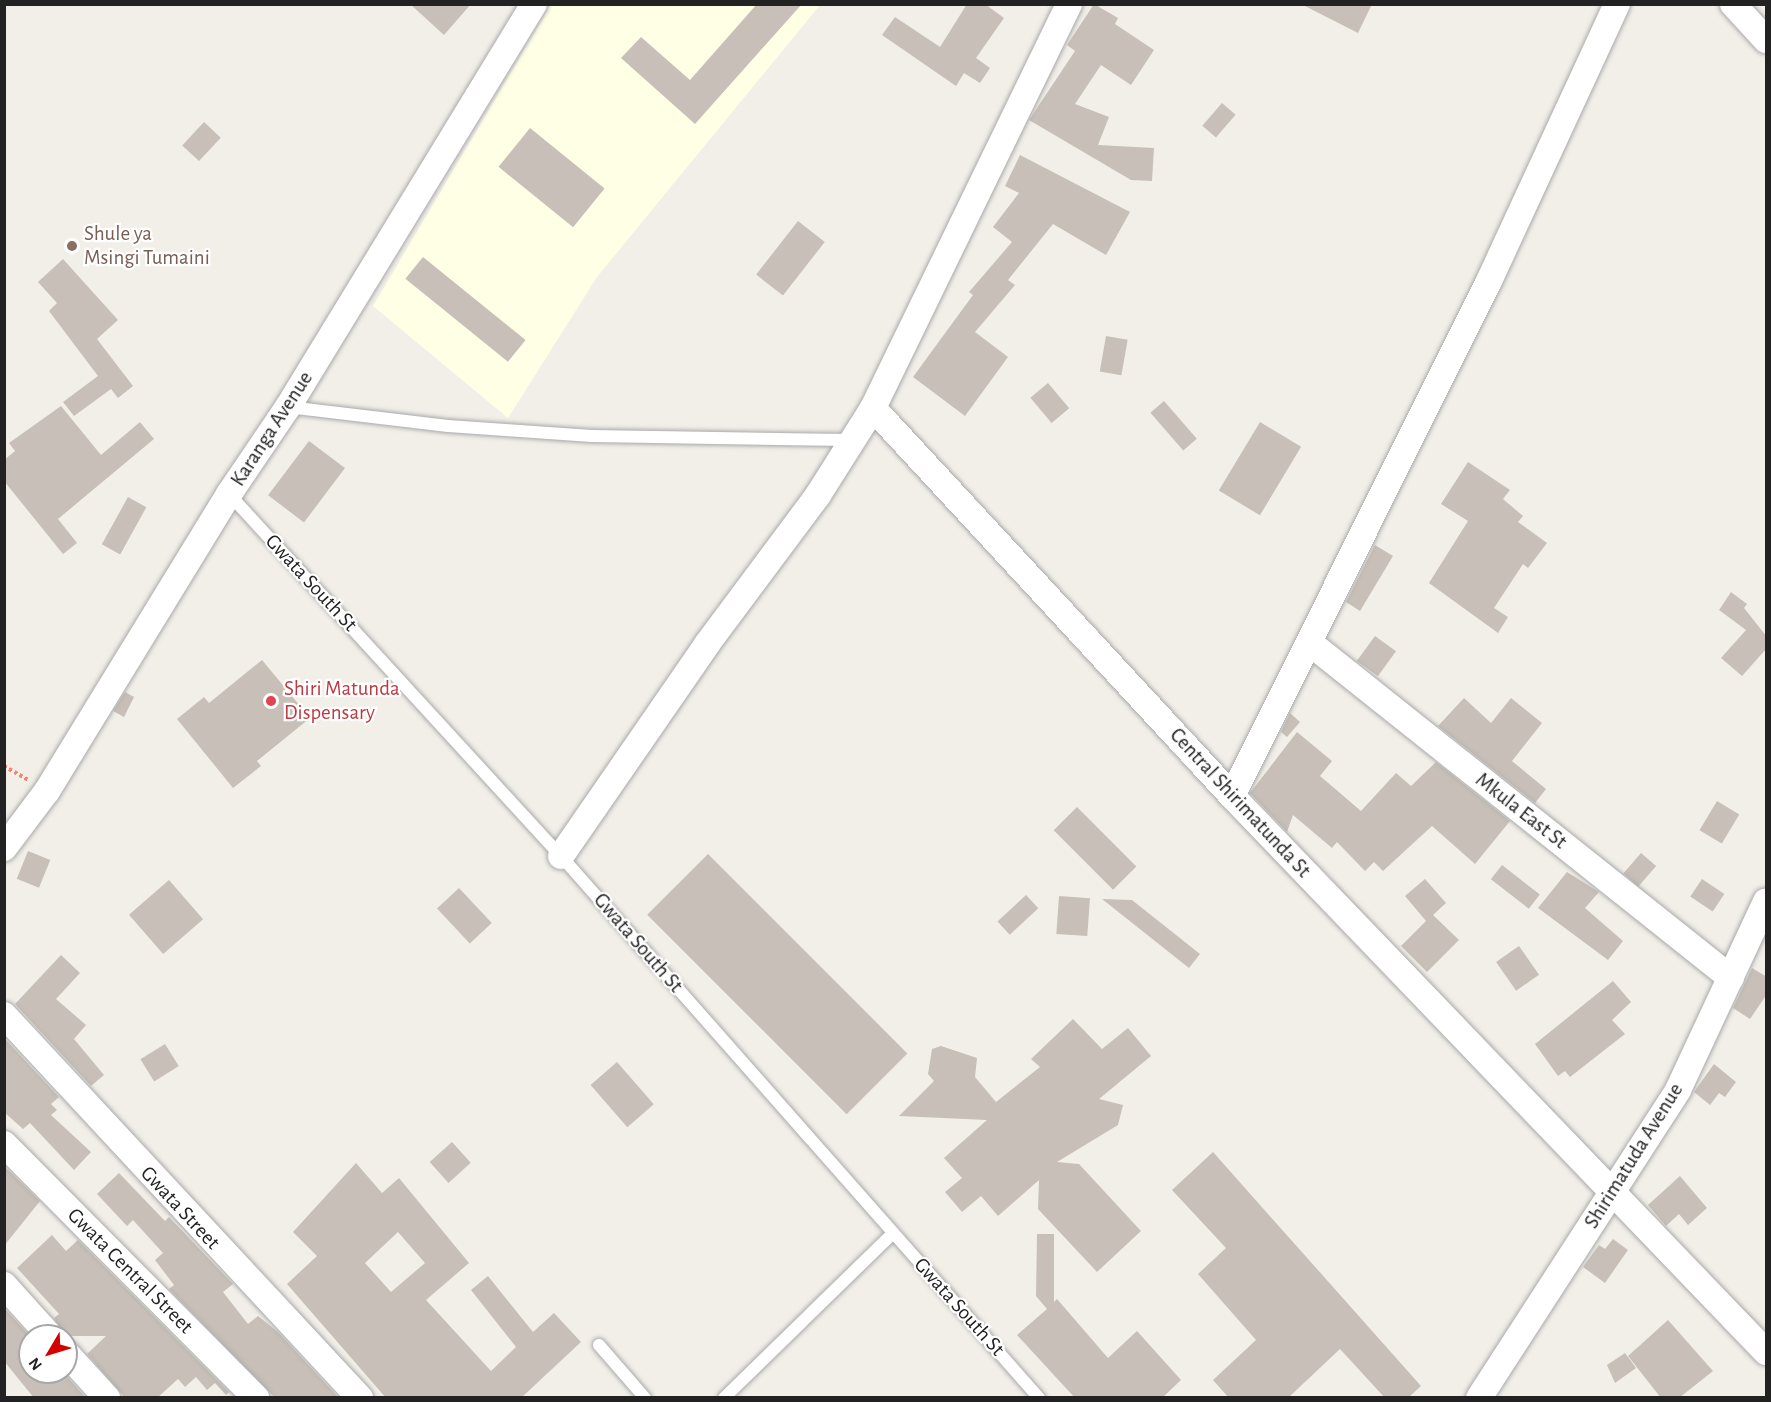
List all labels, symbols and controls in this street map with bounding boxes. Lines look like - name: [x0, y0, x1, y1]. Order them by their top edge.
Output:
- place label: Shule ya Msingi Tumaini: [84, 221, 210, 271]
- marker: Shule ya Msingi Tumaini: [65, 239, 79, 253]
- street label: Karanga Avenue: [225, 367, 319, 491]
- street label: Gwata South St: [260, 529, 362, 637]
- place label: Shiri Matunda Dispensary: [284, 676, 400, 726]
- marker: Shiri Matunda Dispensary: [262, 692, 280, 710]
- street label: Central Shirimatunda St: [1164, 723, 1316, 883]
- street label: Mkula East St: [1470, 767, 1572, 855]
- street label: Gwata South St: [588, 888, 688, 998]
- street label: Shirimatuda Avenue: [1579, 1079, 1689, 1233]
- street label: Gwata Street: [135, 1161, 225, 1255]
- street label: Gwata Central Street: [62, 1203, 198, 1339]
- street label: Gwata South St: [908, 1253, 1010, 1361]
- north arrow: [18, 1324, 78, 1384]
- text: N: [26, 1355, 45, 1373]

